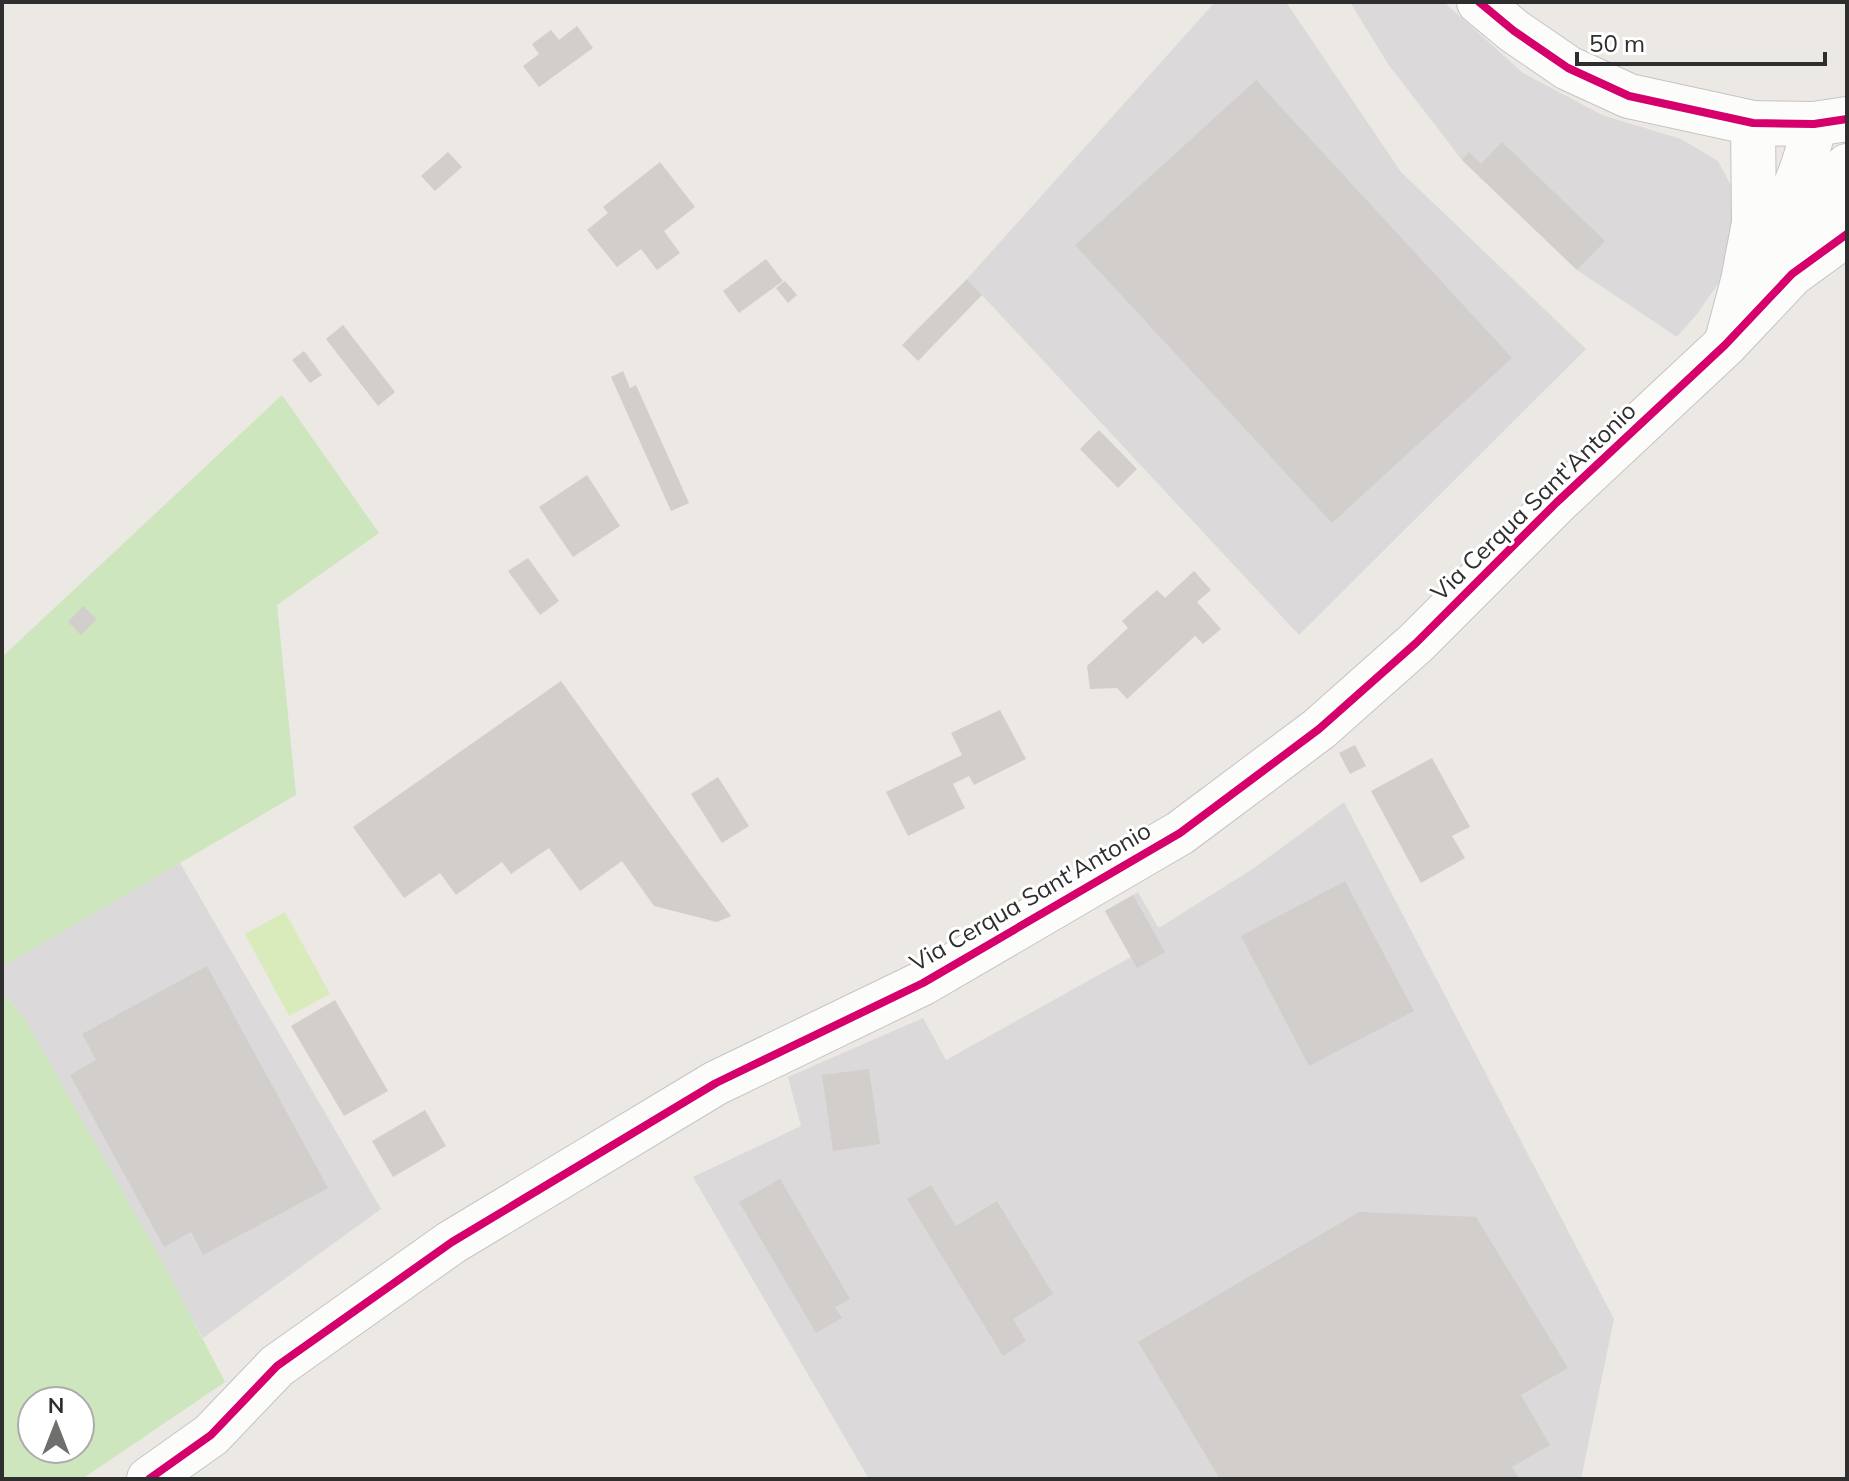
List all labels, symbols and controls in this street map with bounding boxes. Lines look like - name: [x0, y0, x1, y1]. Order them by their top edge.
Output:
- scale bar: [1577, 16, 1825, 66]
- text: 50 m: [1589, 28, 1645, 58]
- street label: Via Cerqua Sant'Antonio: [1424, 395, 1642, 607]
- street label: Via Cerqua Sant'Antonio: [904, 815, 1156, 977]
- north arrow: [16, 1385, 96, 1465]
- text: N: [48, 1391, 64, 1419]

